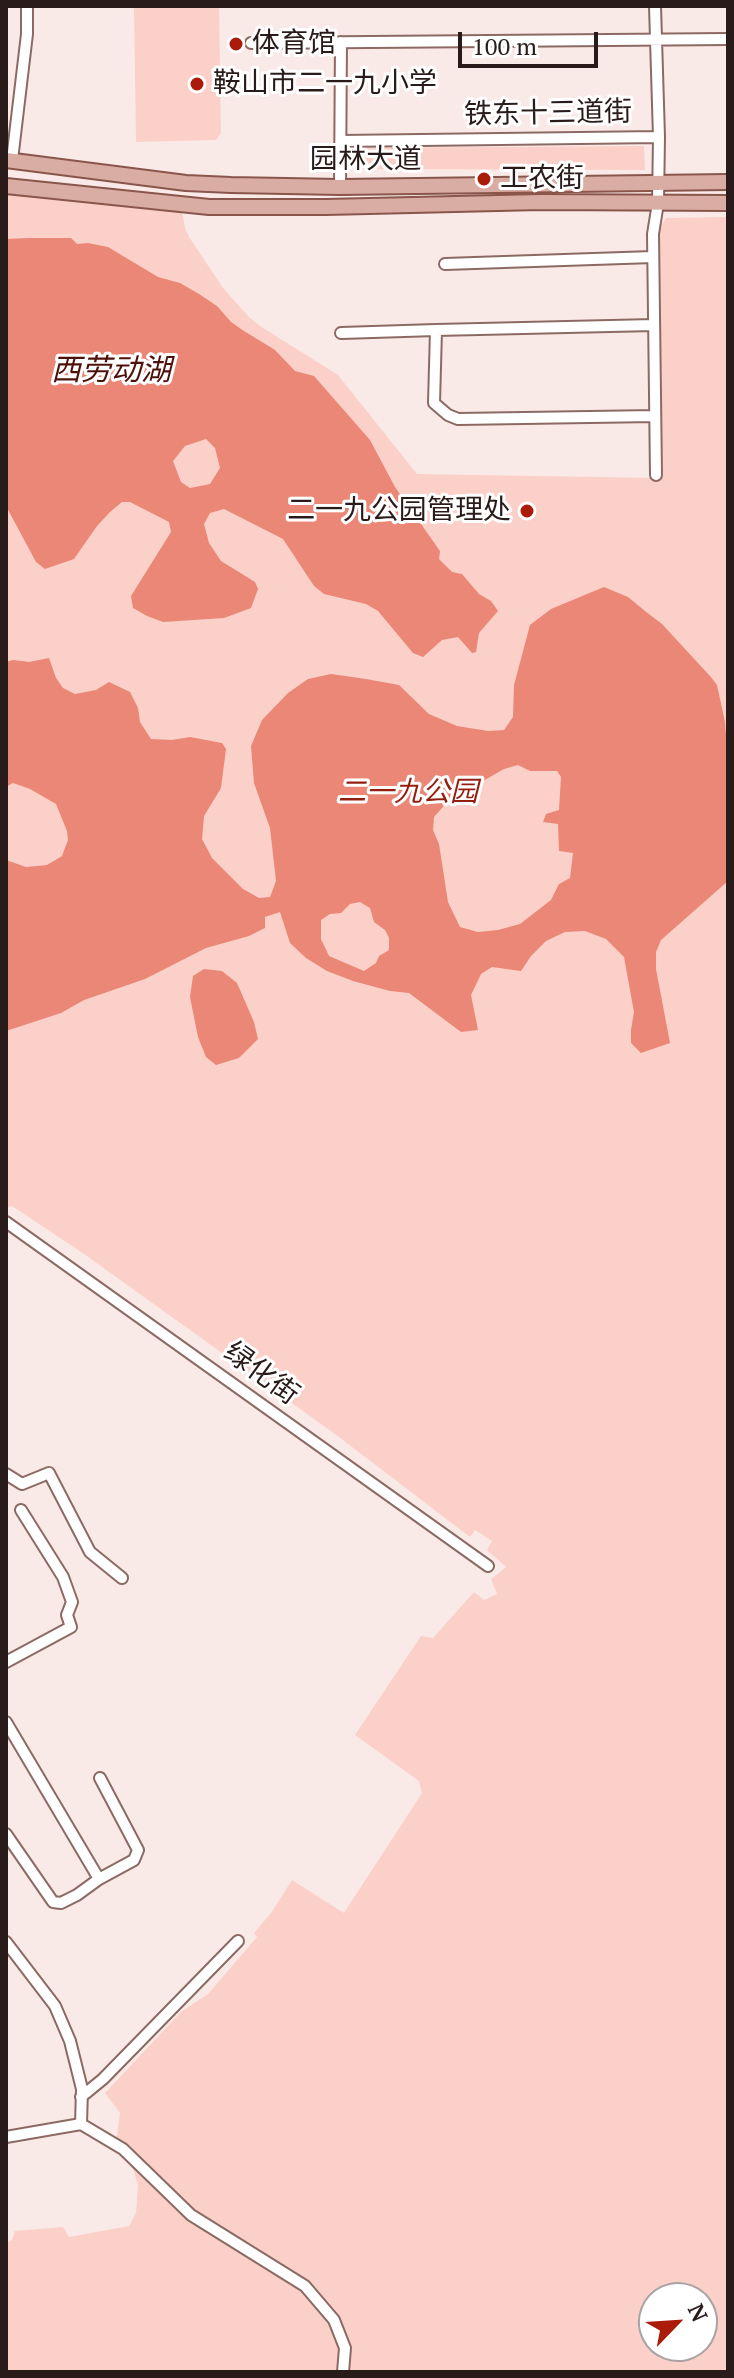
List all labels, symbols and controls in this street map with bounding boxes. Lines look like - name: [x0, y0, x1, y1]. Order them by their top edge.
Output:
- scale bar: [462, 16, 602, 66]
- place label: 体育馆: [252, 27, 336, 61]
- text: 100 m: [472, 30, 537, 62]
- marker: 体育馆: [227, 35, 245, 53]
- place label: 鞍山市二一九小学: [213, 67, 437, 101]
- marker: 鞍山市二一九小学: [188, 75, 206, 93]
- street label: 铁东十三道街: [464, 96, 632, 132]
- street label: 园林大道: [310, 143, 422, 177]
- place label: 工农街: [500, 162, 584, 196]
- marker: 工农街: [475, 170, 493, 188]
- water label: 西劳动湖: [51, 353, 171, 389]
- place label: 二一九公园管理处: [287, 494, 511, 528]
- marker: 二一九公园管理处: [518, 502, 536, 520]
- park label: 二一九公园: [338, 776, 478, 810]
- street label: 绿化街: [217, 1336, 305, 1412]
- north arrow: [638, 2282, 718, 2362]
- text: N: [682, 2299, 715, 2326]

